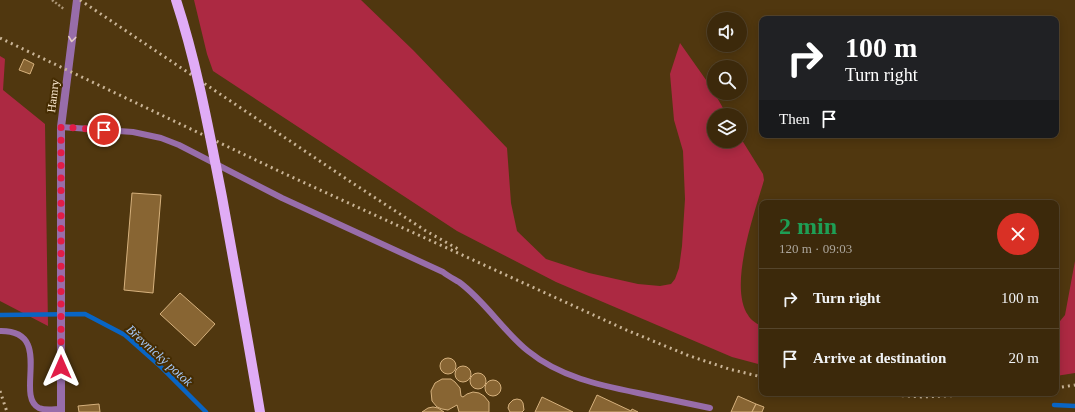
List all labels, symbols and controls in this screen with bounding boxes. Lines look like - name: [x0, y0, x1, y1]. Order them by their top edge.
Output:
- map controls: [707, 12, 747, 148]
- button: sound: [707, 12, 747, 52]
- icon: right: [779, 32, 831, 84]
- text: 100 m: [845, 32, 917, 63]
- one-way arrow: [68, 36, 77, 42]
- button: search: [707, 60, 747, 100]
- text: Turn right: [845, 65, 918, 85]
- street label: Hamry: [44, 79, 62, 113]
- button: layers: [707, 108, 747, 148]
- icon: arrive: [818, 108, 840, 130]
- text: Then: [779, 111, 810, 127]
- pin: [87, 113, 121, 147]
- icon: arrive: [93, 119, 115, 141]
- text: 2 min: [779, 213, 837, 239]
- button: close: [997, 213, 1039, 255]
- text: 120 m · 09:03: [779, 241, 852, 256]
- icon: right: [779, 288, 801, 310]
- text: Turn right: [813, 290, 880, 306]
- text: 100 m: [1001, 290, 1039, 306]
- water label: Břevnický potok: [123, 322, 196, 389]
- position arrow: [40, 346, 82, 388]
- icon: arrive: [779, 348, 801, 370]
- text: Arrive at destination: [813, 350, 946, 366]
- text: 20 m: [1009, 350, 1039, 366]

